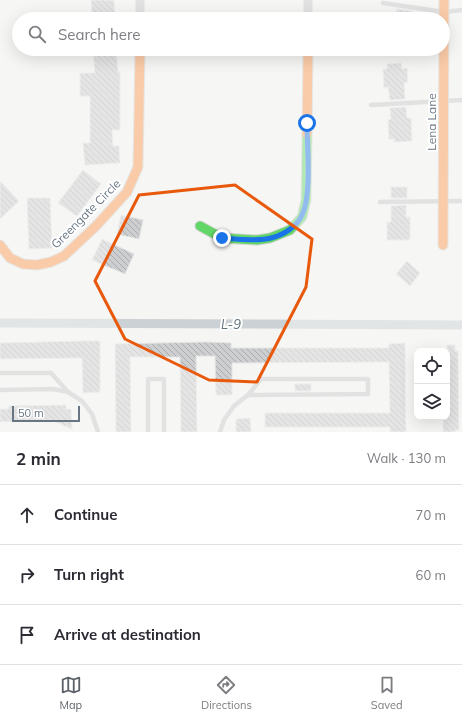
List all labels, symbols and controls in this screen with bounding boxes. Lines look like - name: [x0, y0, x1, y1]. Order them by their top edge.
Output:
- search box: [12, 12, 450, 56]
- icon: search: [26, 23, 48, 45]
- text: Search here: [58, 25, 140, 44]
- street label: Lena Lane: [424, 93, 439, 151]
- route start: [298, 114, 316, 132]
- street label: Greengate Circle: [48, 176, 123, 251]
- route end: [213, 229, 231, 247]
- water label: L-9: [221, 316, 241, 332]
- map controls: [414, 348, 450, 420]
- button: locate: [414, 348, 450, 384]
- button: layers: [414, 384, 450, 420]
- scale bar: [12, 404, 80, 423]
- text: 50 m: [18, 406, 44, 420]
- text: 2 min: [16, 448, 61, 469]
- text: Walk · 130 m: [367, 450, 446, 466]
- icon: ahead: [16, 504, 38, 526]
- text: Continue: [54, 505, 117, 524]
- text: 70 m: [416, 507, 446, 523]
- icon: right: [16, 564, 38, 586]
- text: Turn right: [54, 565, 124, 584]
- text: 60 m: [416, 567, 446, 583]
- icon: arrive: [16, 624, 38, 646]
- text: Arrive at destination: [54, 625, 201, 644]
- tab: Map: [59, 674, 82, 712]
- tab: Directions: [201, 674, 252, 712]
- tab: Saved: [371, 674, 403, 712]

